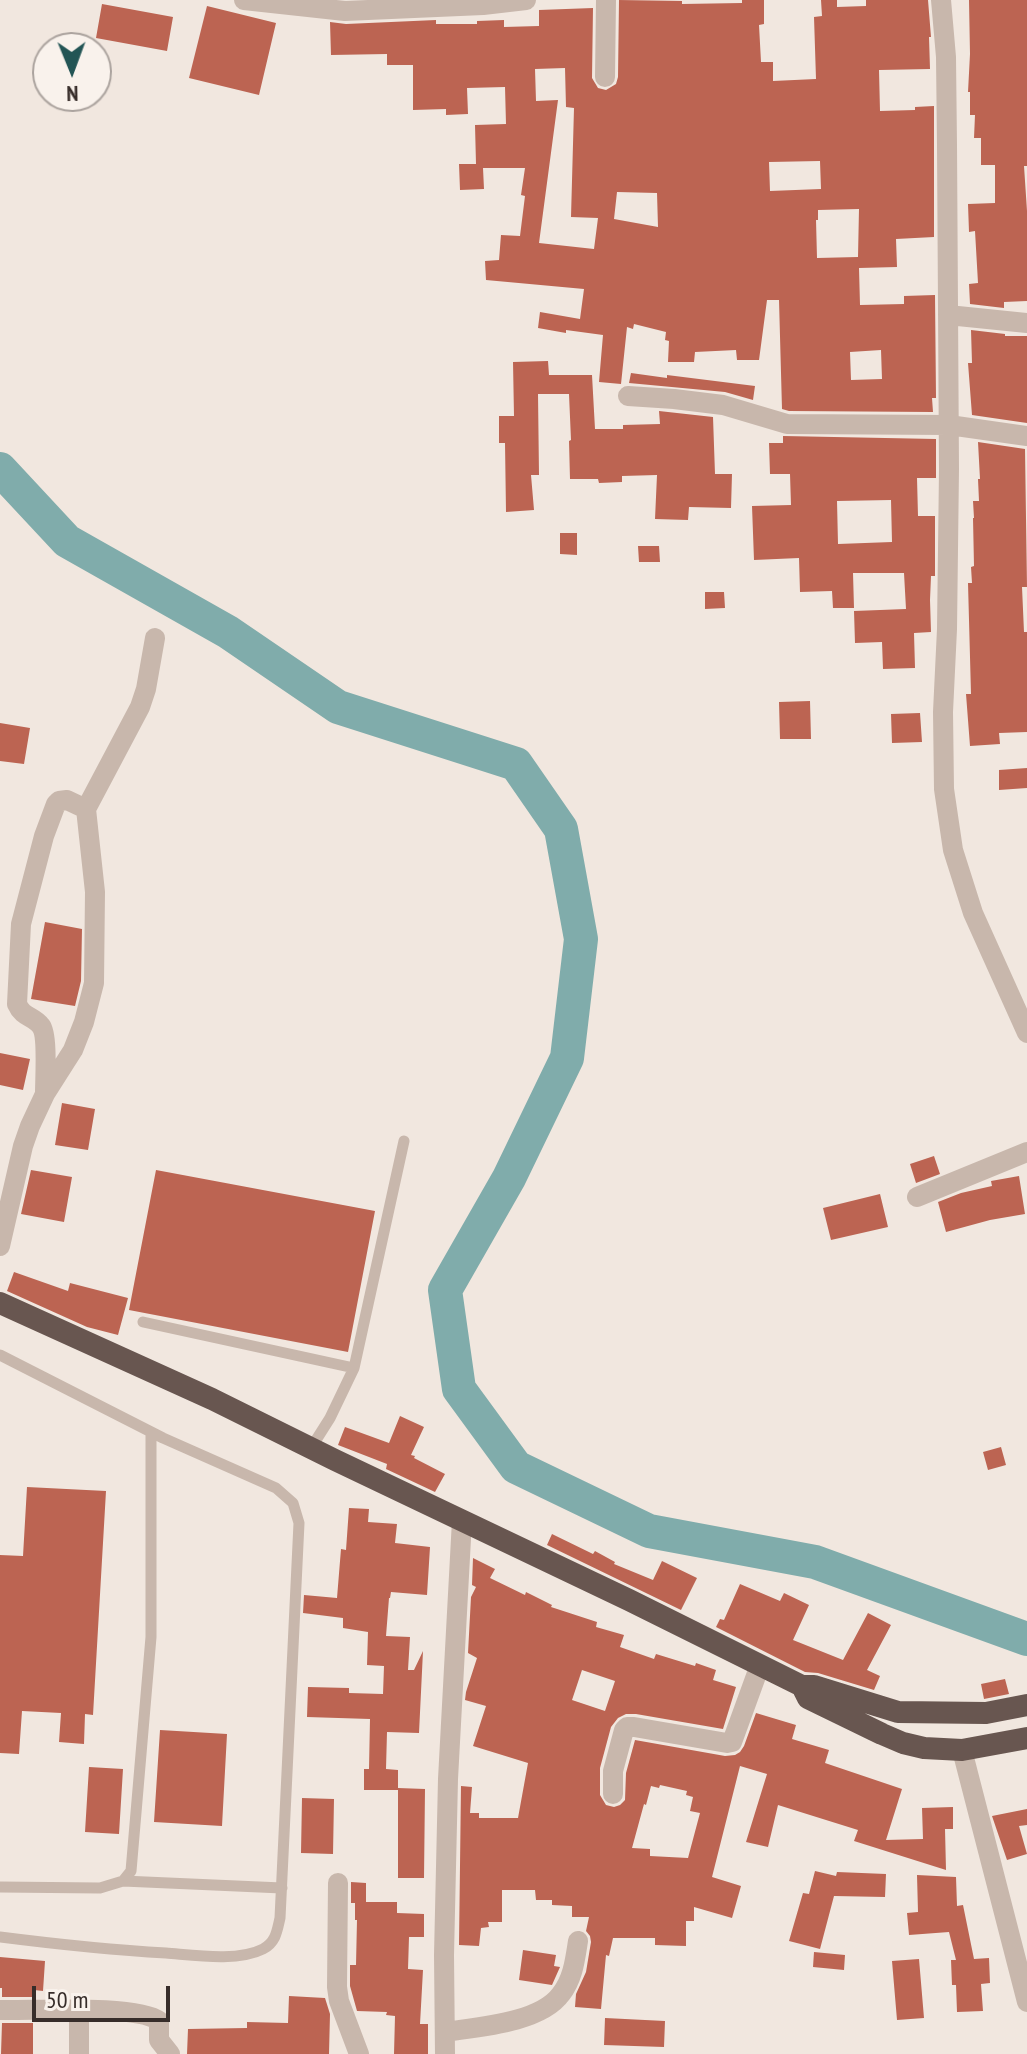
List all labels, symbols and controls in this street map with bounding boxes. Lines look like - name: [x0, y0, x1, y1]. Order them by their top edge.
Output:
- north arrow: [32, 32, 112, 112]
- text: N: [66, 80, 79, 108]
- scale bar: [36, 1970, 174, 2020]
- text: 50 m: [46, 1984, 88, 2015]

